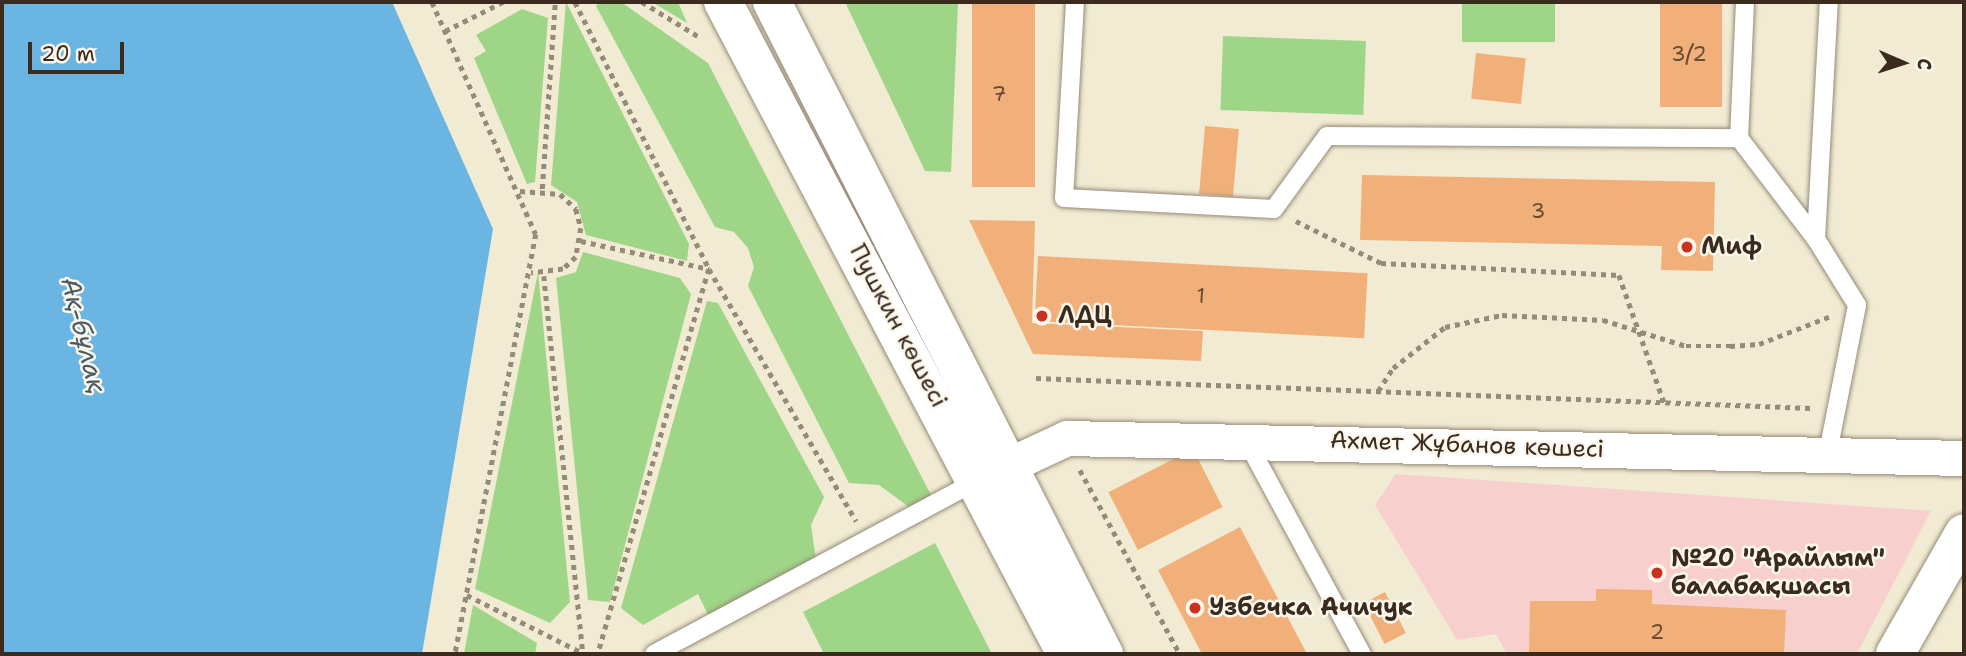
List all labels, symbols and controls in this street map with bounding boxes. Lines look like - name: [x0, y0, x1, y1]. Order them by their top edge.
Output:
- scale bar: [32, 28, 128, 72]
- north arrow: [1868, 28, 1938, 98]
- text: 20 m: [41, 40, 95, 68]
- house number: 3/2: [1671, 41, 1707, 67]
- text: С: [1912, 58, 1937, 71]
- house number: 7: [992, 81, 1006, 107]
- house number: 3: [1531, 198, 1545, 224]
- place label: Миф: [1701, 233, 1762, 261]
- street label: Пушкин көшесі: [843, 239, 953, 413]
- marker: Миф: [1679, 239, 1695, 255]
- water label: Ақ-бұлақ: [55, 274, 113, 396]
- house number: 1: [1197, 283, 1205, 309]
- place label: ЛДЦ: [1058, 302, 1112, 330]
- marker: ЛДЦ: [1032, 306, 1052, 326]
- street label: Ахмет Жұбанов көшесі: [1329, 426, 1605, 464]
- place label: №20 "Арайлым" балабақшасы: [1671, 545, 1885, 601]
- marker: №20 "Арайлым" балабақшасы: [1649, 565, 1665, 581]
- place label: Узбечка Ачичук: [1209, 594, 1413, 622]
- marker: Узбечка Ачичук: [1187, 600, 1203, 616]
- house number: 2: [1650, 619, 1664, 645]

